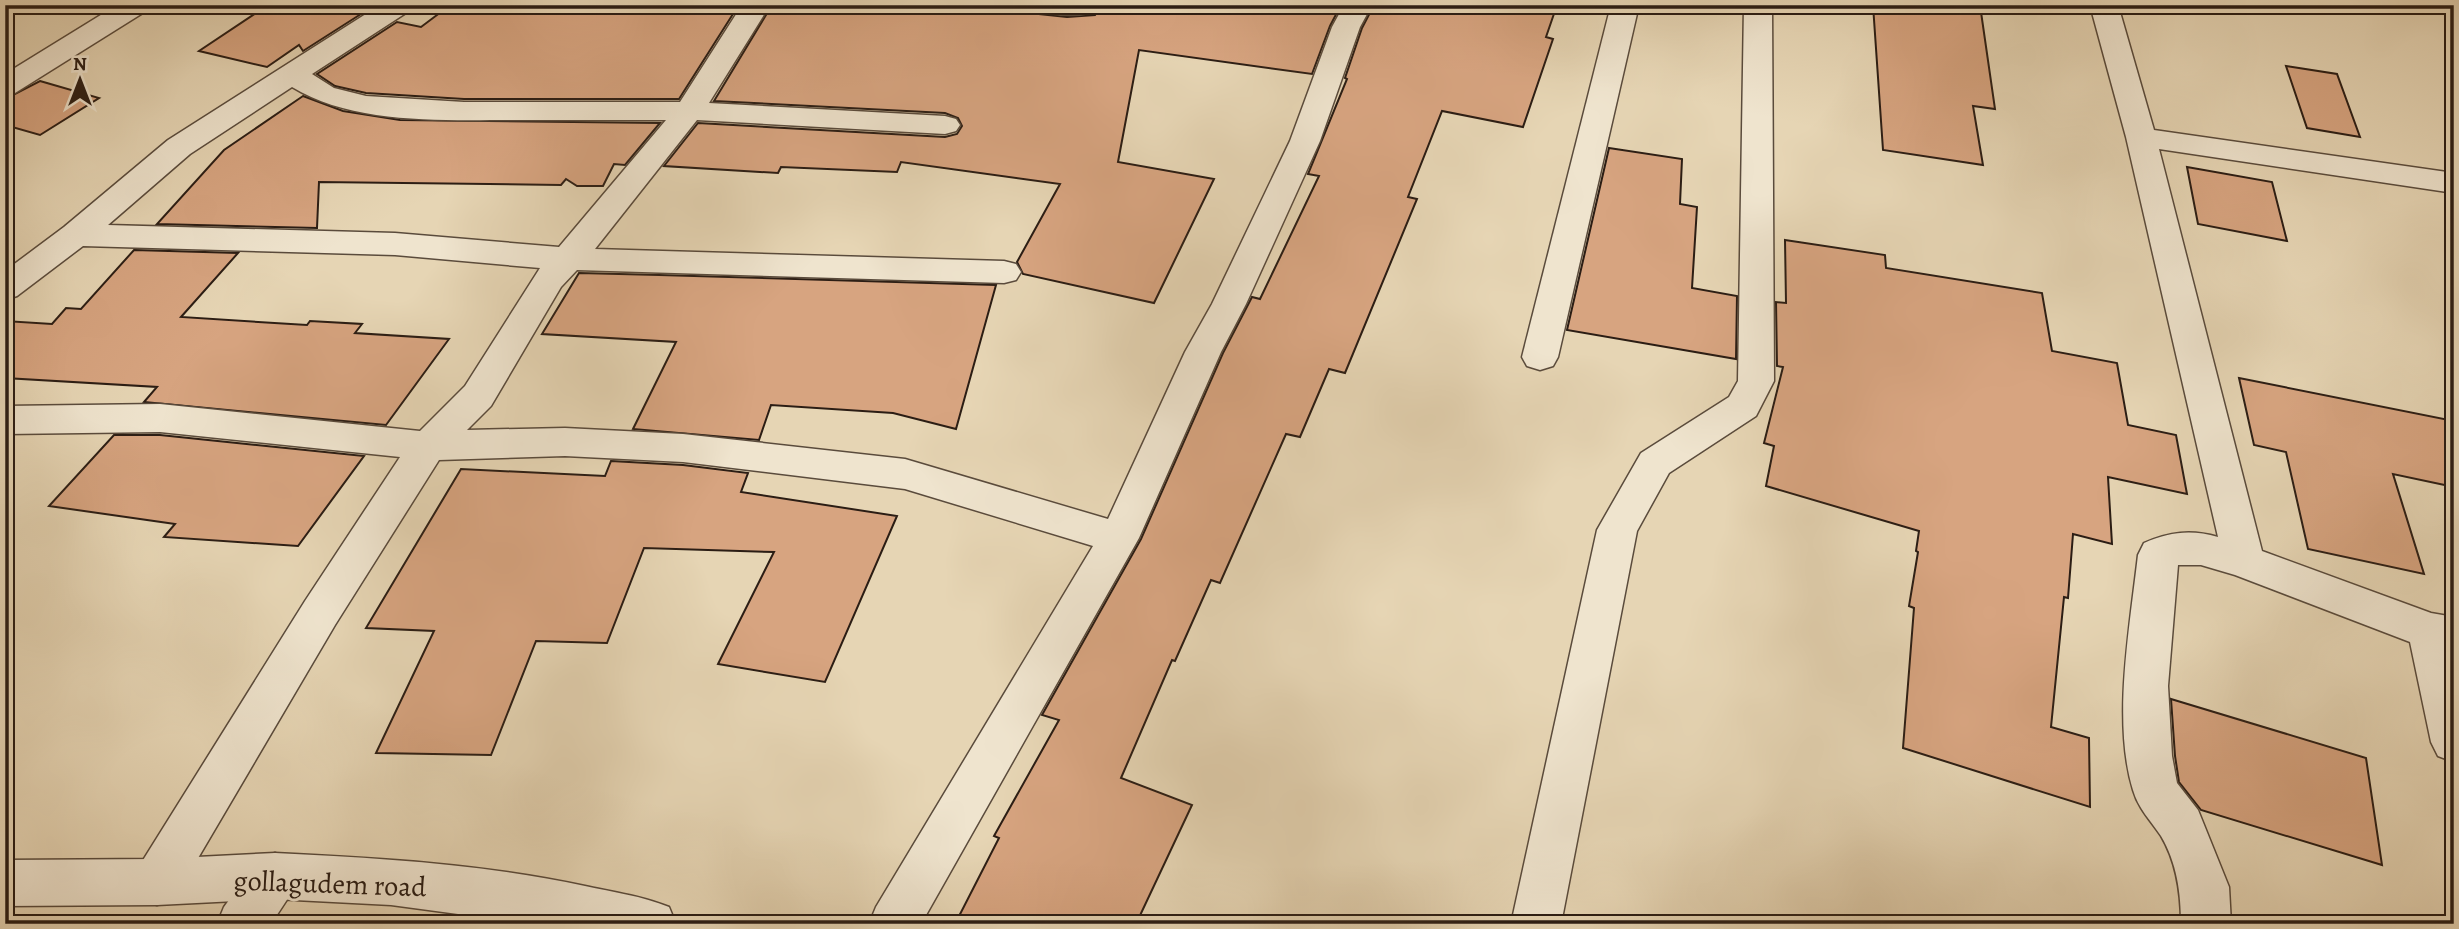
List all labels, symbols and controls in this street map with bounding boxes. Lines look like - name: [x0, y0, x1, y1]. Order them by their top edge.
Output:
- north arrow: [46, 46, 116, 116]
- text: N: [73, 51, 87, 77]
- street label: gollagudem road: [233, 862, 428, 906]

